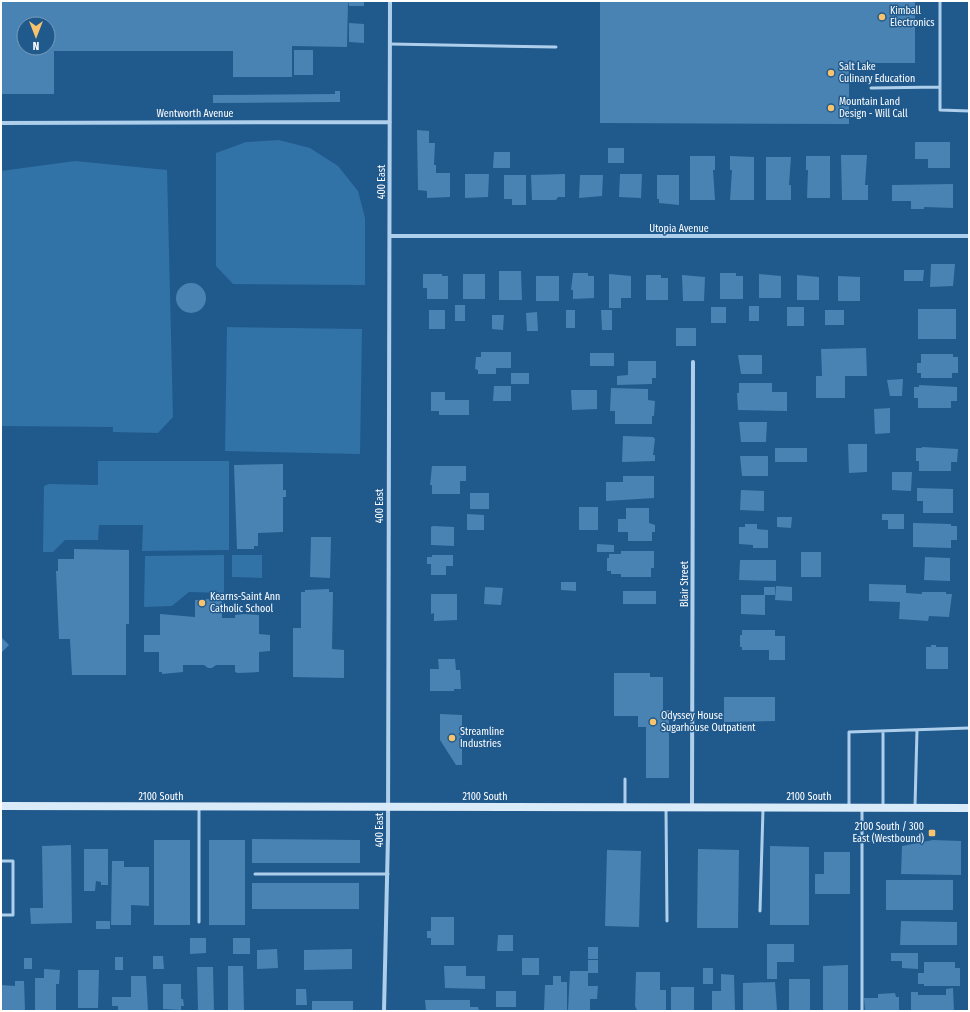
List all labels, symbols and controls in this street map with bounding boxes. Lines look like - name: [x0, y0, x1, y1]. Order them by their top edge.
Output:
- place label: Kimball Electronics: [890, 5, 935, 29]
- marker: Kimball Electronics: [877, 12, 887, 22]
- north arrow: [16, 16, 56, 56]
- text: N: [33, 39, 39, 52]
- place label: Salt Lake Culinary Education: [839, 61, 915, 85]
- marker: Salt Lake Culinary Education: [826, 68, 836, 78]
- place label: Mountain Land Design - Will Call: [839, 96, 908, 120]
- marker: Mountain Land Design - Will Call: [826, 103, 836, 113]
- street label: Wentworth Avenue: [156, 108, 234, 120]
- street label: 400 East: [376, 164, 388, 199]
- street label: Utopia Avenue: [649, 223, 709, 235]
- street label: 400 East: [374, 488, 386, 523]
- street label: Blair Street: [679, 560, 691, 607]
- place label: Kearns-Saint Ann Catholic School: [210, 591, 280, 615]
- marker: Kearns-Saint Ann Catholic School: [197, 598, 207, 608]
- place label: Odyssey House Sugarhouse Outpatient: [661, 710, 756, 734]
- marker: Odyssey House Sugarhouse Outpatient: [648, 717, 658, 727]
- place label: Streamline Industries: [460, 726, 504, 750]
- marker: Streamline Industries: [447, 733, 457, 743]
- street label: 2100 South: [139, 791, 183, 803]
- street label: 2100 South: [463, 791, 507, 803]
- street label: 2100 South: [787, 791, 831, 803]
- street label: 400 East: [374, 812, 386, 847]
- place label: 2100 South / 300 East (Westbound): [853, 821, 924, 845]
- marker: 2100 South / 300 East (Westbound): [927, 828, 937, 838]

